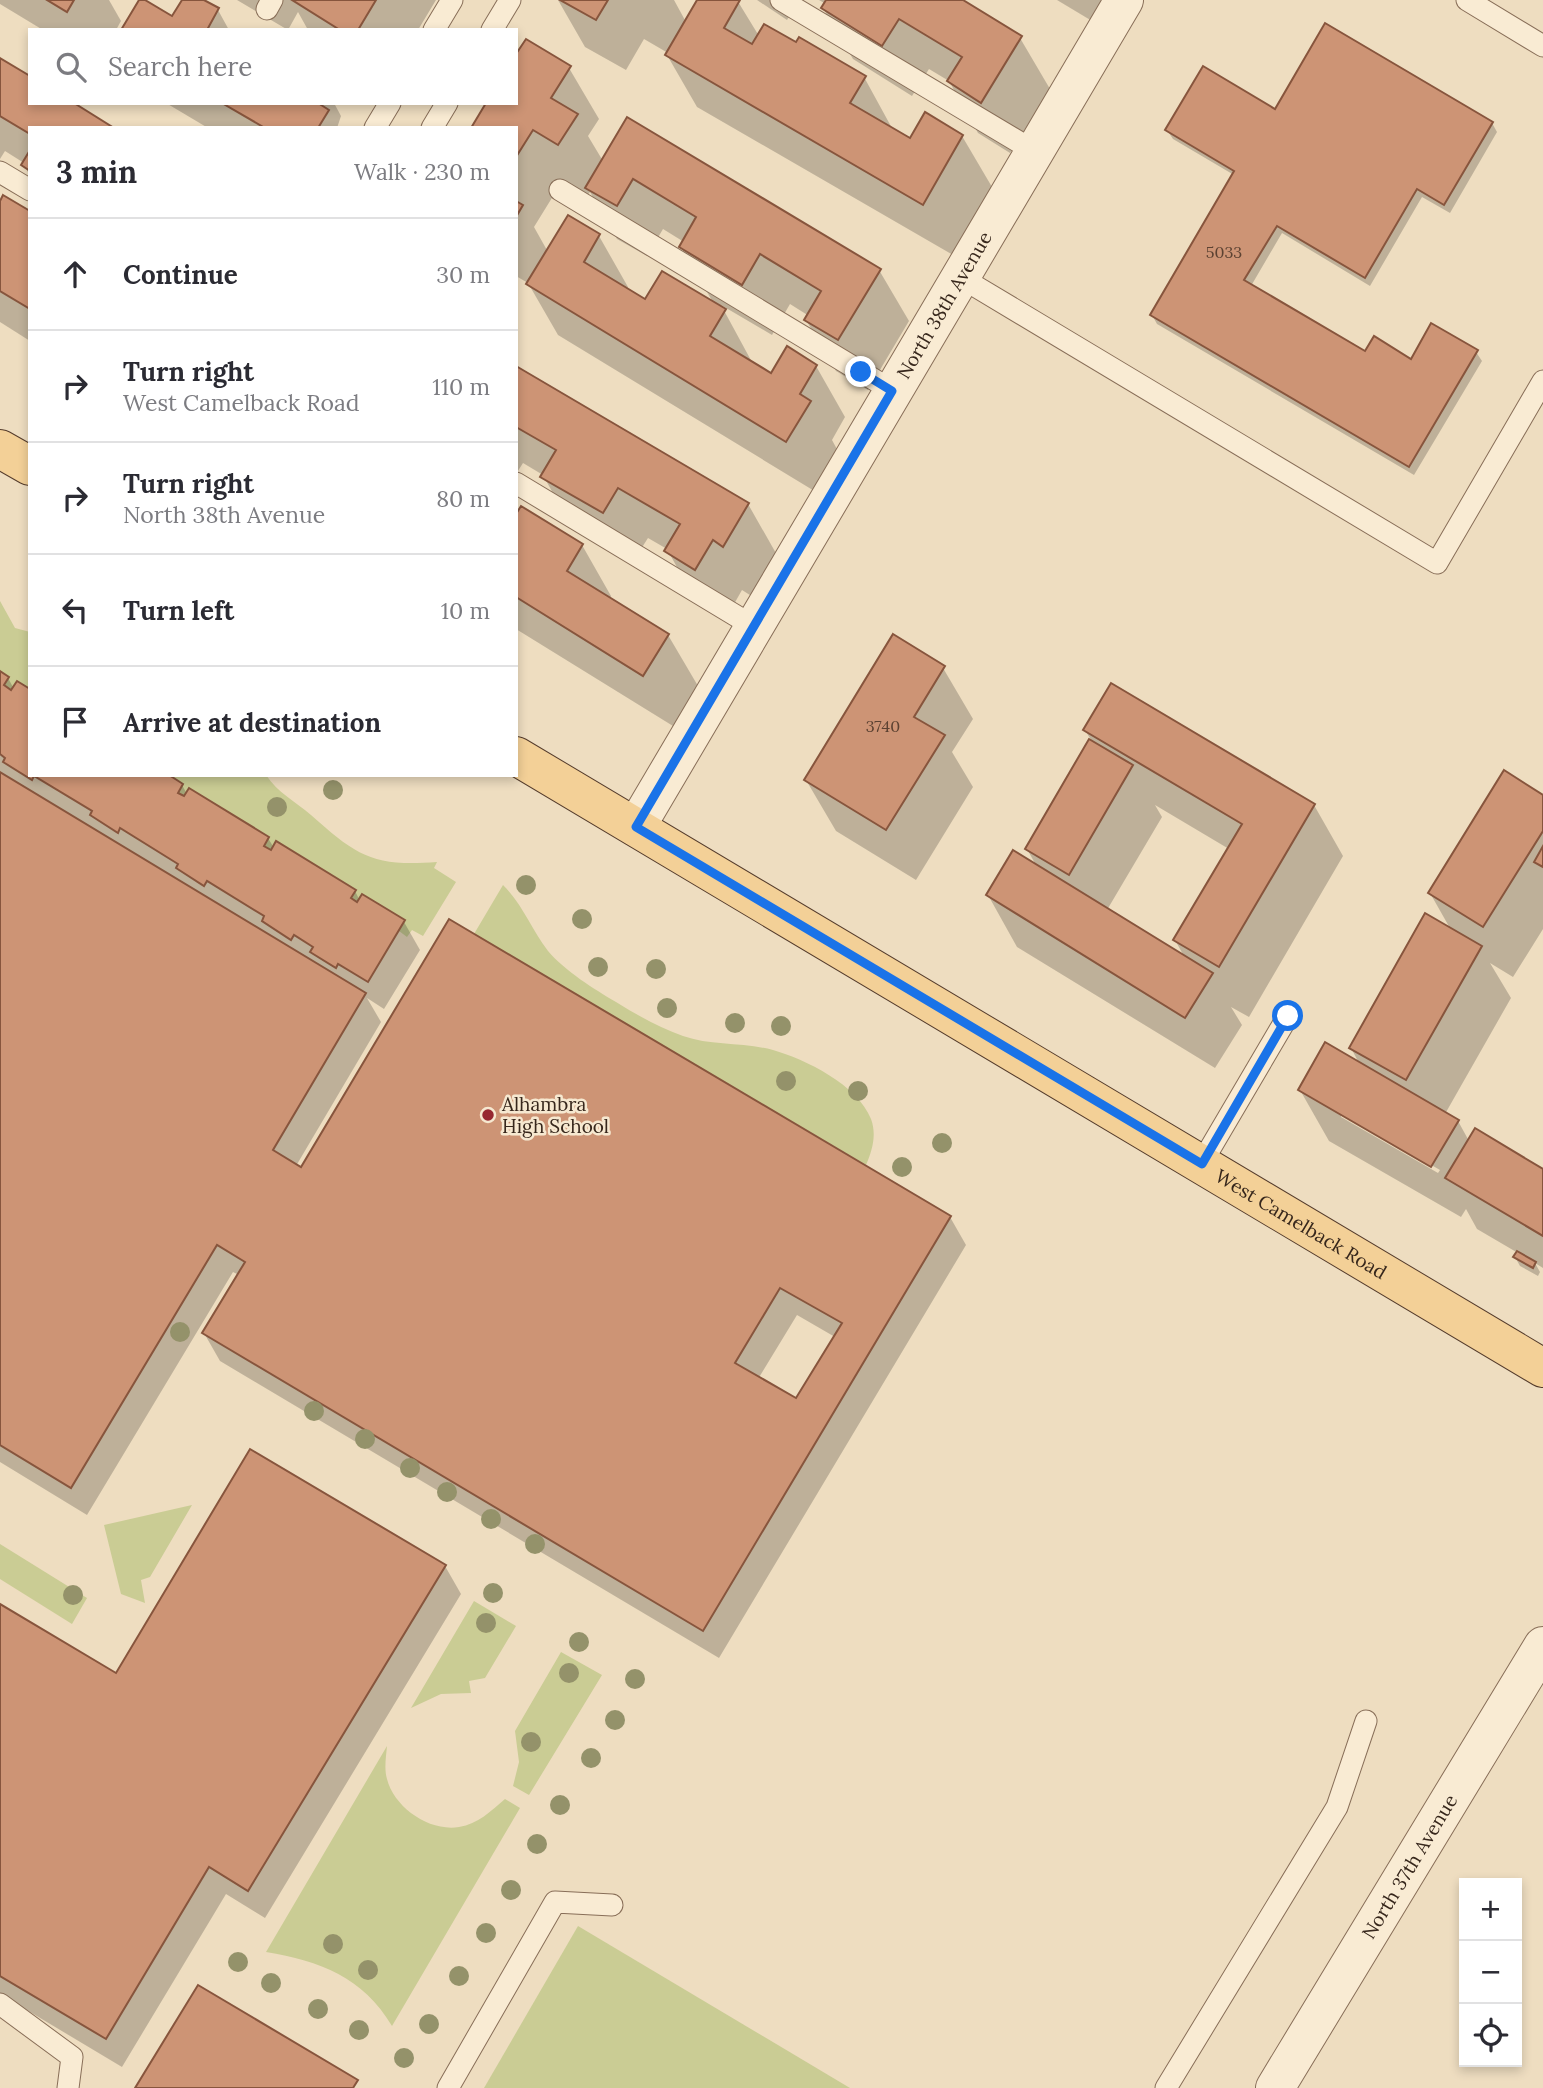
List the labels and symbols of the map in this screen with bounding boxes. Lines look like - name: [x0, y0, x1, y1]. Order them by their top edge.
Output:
- street label: North 38th Avenue: [891, 227, 997, 383]
- house number: 5033: [1206, 242, 1242, 262]
- route end: [845, 356, 876, 387]
- house number: 3740: [866, 716, 900, 736]
- route start: [1272, 1000, 1303, 1031]
- place label: Alhambra High School: [501, 1092, 609, 1138]
- marker: Alhambra High School: [480, 1107, 496, 1123]
- street label: West Camelback Road: [1211, 1164, 1391, 1284]
- street label: North 37th Avenue: [1356, 1790, 1462, 1943]

